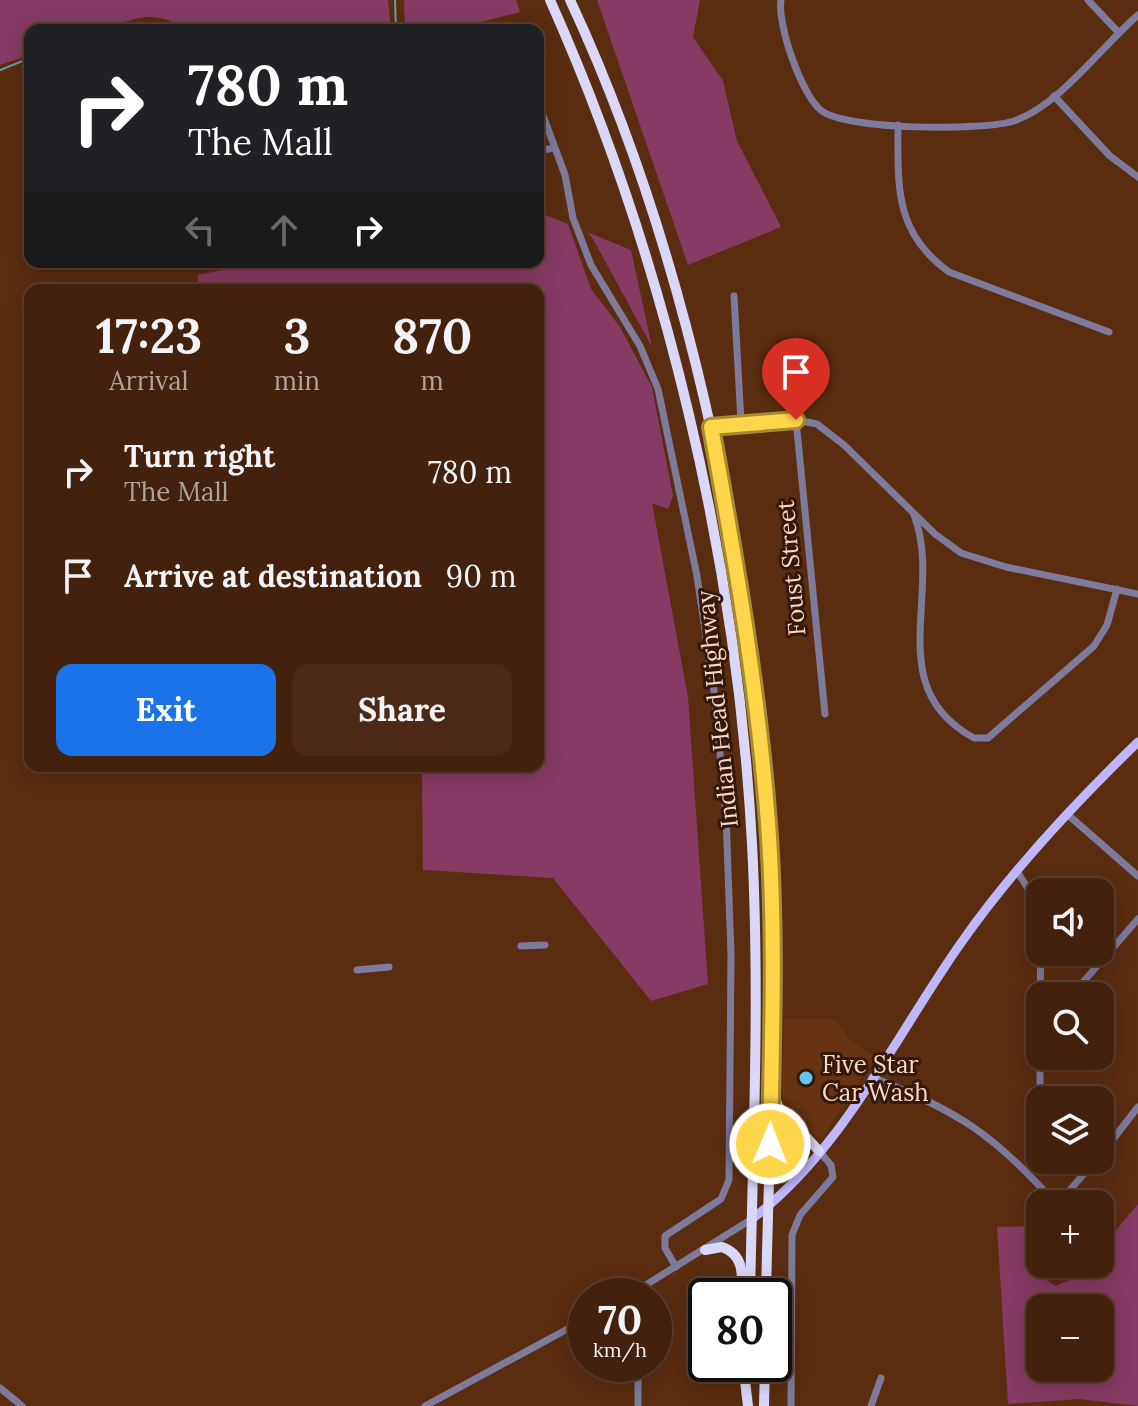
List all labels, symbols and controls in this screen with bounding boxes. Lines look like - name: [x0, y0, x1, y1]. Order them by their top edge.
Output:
- text: 780 m: [188, 49, 348, 120]
- icon: right: [56, 56, 160, 160]
- text: The Mall: [188, 119, 333, 165]
- icon: left: [178, 208, 222, 252]
- icon: ahead: [262, 208, 306, 252]
- icon: right: [346, 208, 390, 252]
- text: 17:23: [96, 305, 202, 366]
- text: 3: [284, 305, 310, 366]
- text: 870: [392, 305, 472, 366]
- pin: [762, 338, 830, 420]
- icon: arrive: [774, 350, 818, 394]
- text: Arrival: [109, 364, 189, 397]
- text: min: [274, 364, 320, 397]
- text: m: [420, 364, 444, 397]
- text: Turn right: [124, 437, 275, 475]
- icon: right: [56, 450, 100, 494]
- text: 780 m: [428, 453, 512, 491]
- text: The Mall: [124, 475, 229, 508]
- street label: Foust Street: [770, 498, 812, 637]
- icon: arrive: [56, 554, 100, 598]
- text: Arrive at destination: [124, 557, 422, 595]
- text: 90 m: [446, 557, 517, 595]
- street label: Indian Head Highway: [689, 589, 745, 829]
- button: Exit: [56, 664, 276, 756]
- button: Share: [292, 664, 512, 756]
- map controls: [1026, 878, 1114, 1382]
- button: sound: [1026, 878, 1114, 966]
- button: search: [1026, 982, 1114, 1070]
- place label: Five Star Car Wash: [822, 1049, 929, 1108]
- marker: Five Star Car Wash: [797, 1069, 815, 1087]
- button: layers: [1026, 1086, 1114, 1174]
- position arrow: [728, 1102, 812, 1186]
- button: +: [1026, 1190, 1114, 1278]
- speed limit sign: 80: [688, 1278, 792, 1382]
- text: 70: [598, 1294, 642, 1345]
- button: −: [1026, 1294, 1114, 1382]
- text: km/h: [593, 1337, 647, 1362]

